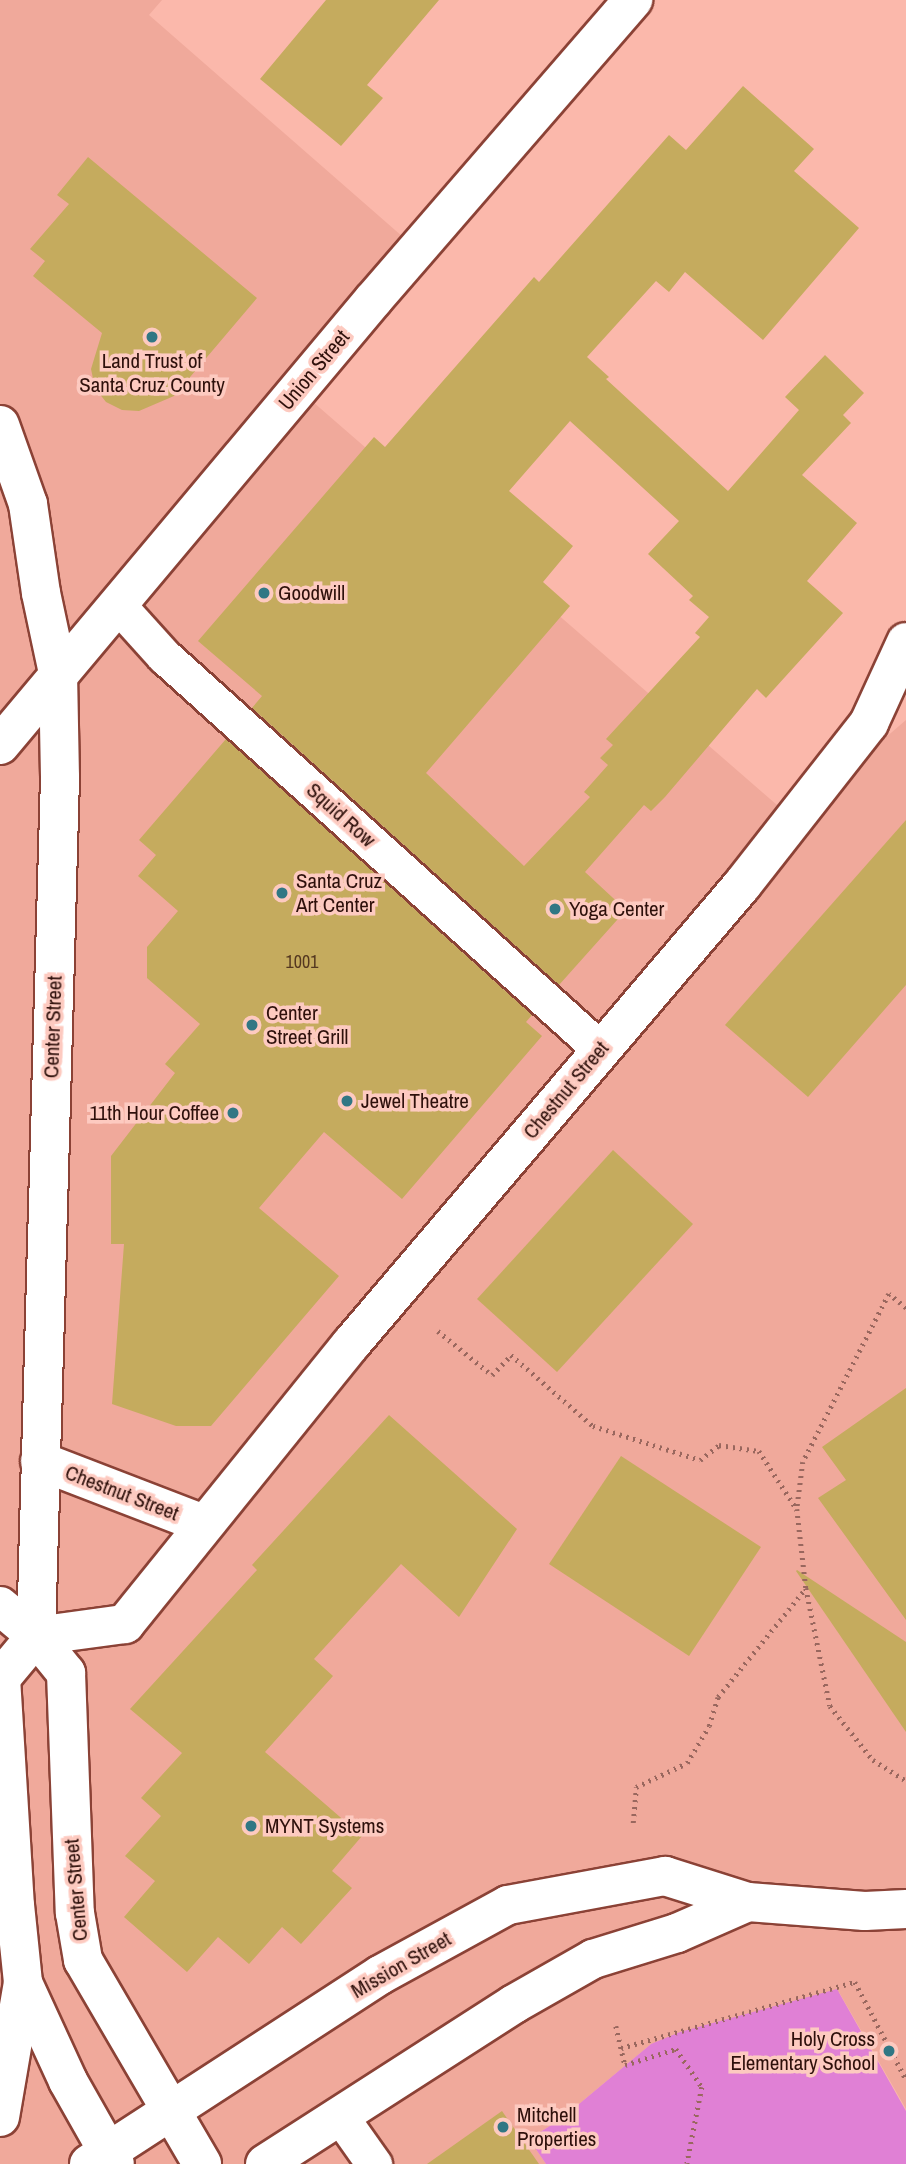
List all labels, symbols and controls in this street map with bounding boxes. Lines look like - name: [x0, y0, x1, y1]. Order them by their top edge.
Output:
- street label: Union Street: [273, 325, 355, 415]
- marker: Land Trust of Santa Cruz County: [144, 329, 160, 345]
- place label: Land Trust of Santa Cruz County: [79, 348, 225, 398]
- place label: Goodwill: [278, 580, 345, 606]
- marker: Goodwill: [256, 585, 272, 601]
- street label: Squid Row: [301, 777, 381, 853]
- place label: Santa Cruz Art Center: [296, 868, 382, 918]
- marker: Santa Cruz Art Center: [274, 885, 290, 901]
- place label: Yoga Center: [569, 896, 664, 922]
- marker: Yoga Center: [547, 901, 563, 917]
- house number: 1001: [286, 951, 318, 973]
- street label: Center Street: [39, 975, 67, 1079]
- place label: Center Street Grill: [266, 1000, 348, 1050]
- marker: Center Street Grill: [244, 1017, 260, 1033]
- street label: Chestnut Street: [518, 1036, 614, 1144]
- place label: Jewel Theatre: [361, 1088, 469, 1114]
- marker: Jewel Theatre: [339, 1093, 355, 1109]
- place label: 11th Hour Coffee: [89, 1100, 219, 1126]
- marker: 11th Hour Coffee: [225, 1105, 241, 1121]
- street label: Chestnut Street: [62, 1460, 182, 1526]
- place label: MYNT Systems: [265, 1813, 385, 1839]
- marker: MYNT Systems: [243, 1818, 259, 1834]
- street label: Center Street: [59, 1838, 93, 1942]
- street label: Mission Street: [347, 1926, 455, 2004]
- place label: Holy Cross Elementary School: [730, 2026, 875, 2076]
- marker: Holy Cross Elementary School: [881, 2043, 897, 2059]
- place label: Mitchell Properties: [517, 2102, 596, 2152]
- marker: Mitchell Properties: [495, 2119, 511, 2135]

